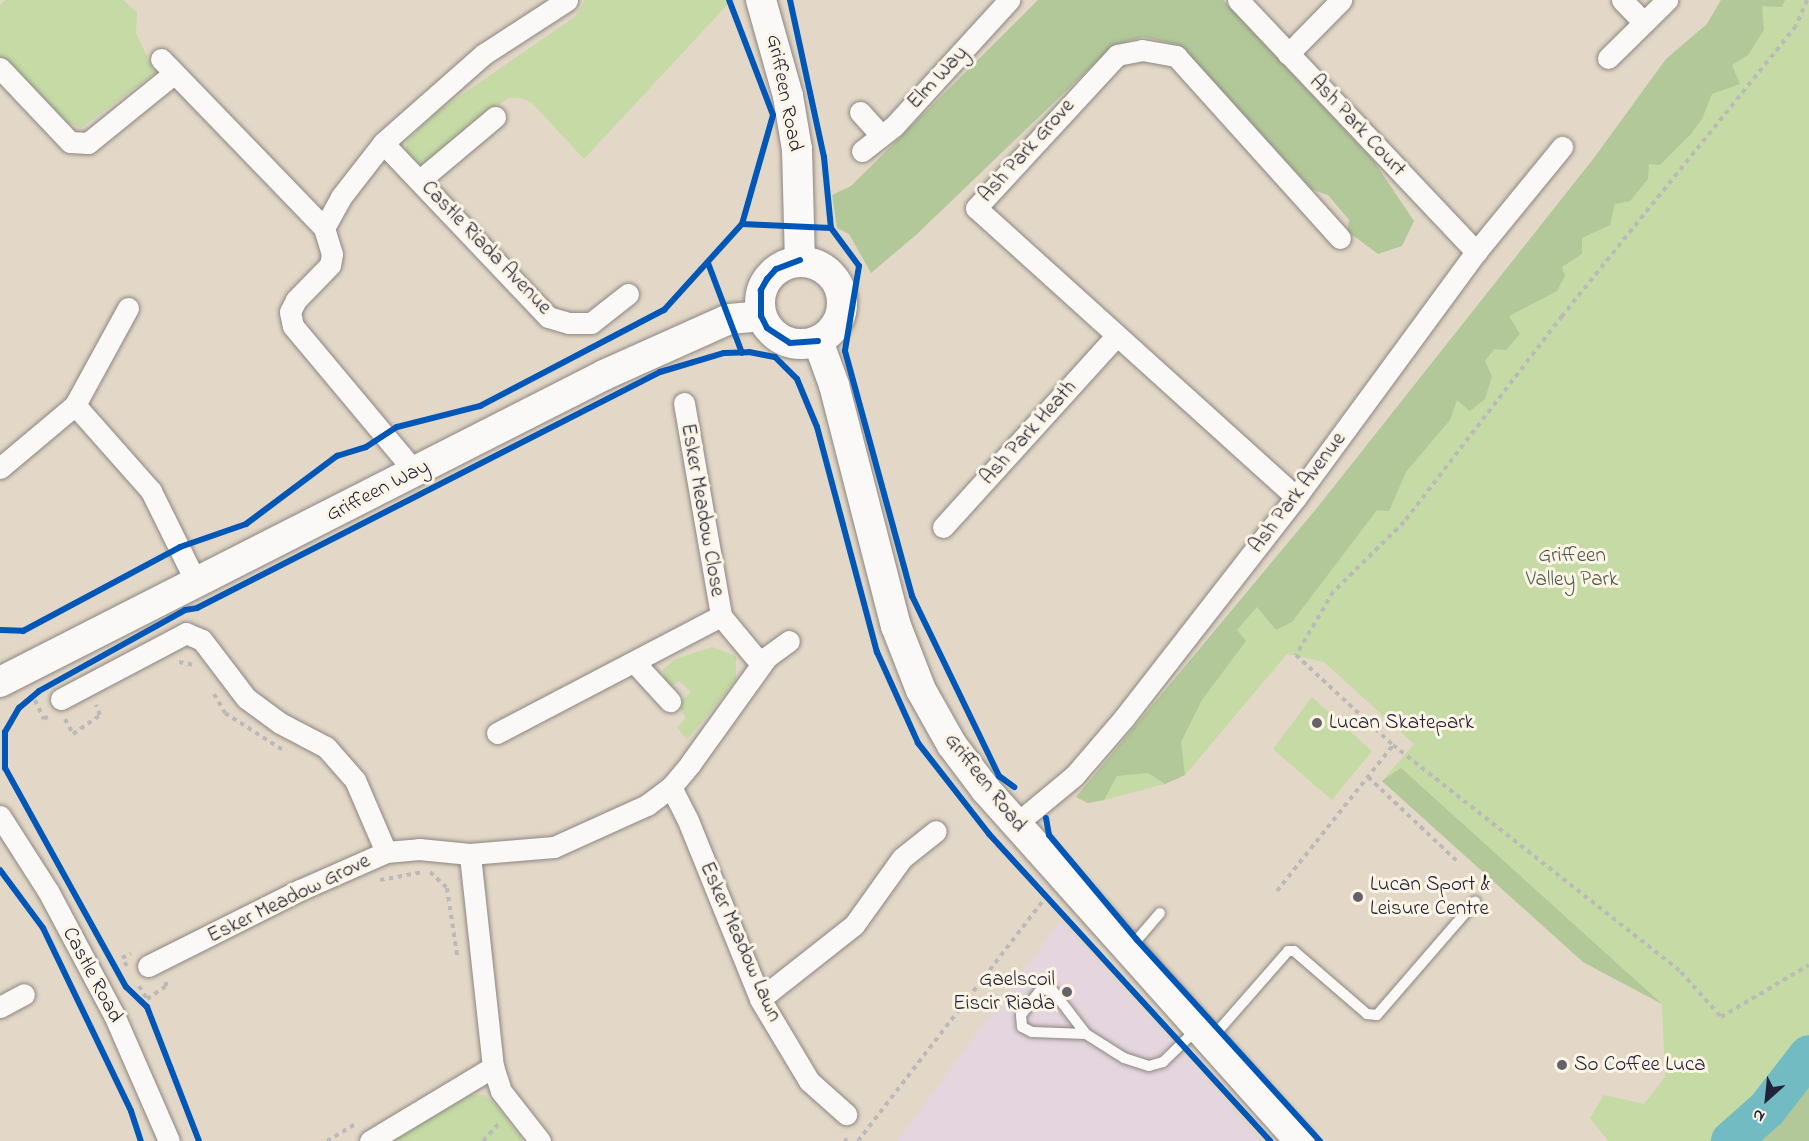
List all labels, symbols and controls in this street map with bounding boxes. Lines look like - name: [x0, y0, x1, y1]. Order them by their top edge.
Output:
- street label: Griffeen Road: [760, 32, 808, 154]
- street label: Elm Way: [902, 41, 974, 115]
- street label: Ash Park Court: [1303, 70, 1411, 182]
- street label: Ash Park Grove: [974, 94, 1080, 208]
- street label: Castle Riada Avenue: [416, 176, 556, 320]
- street label: Ash Park Heath: [975, 376, 1083, 490]
- street label: Esker Meadow Close: [674, 422, 730, 598]
- street label: Ash Park Avenue: [1244, 428, 1352, 558]
- street label: Griffeen Way: [322, 454, 434, 528]
- park label: Griffeen Valley Park: [1526, 543, 1618, 593]
- place label: Lucan Skatepark: [1329, 710, 1474, 736]
- marker: Lucan Skatepark: [1310, 716, 1324, 730]
- street label: Griffeen Road: [939, 729, 1031, 837]
- street label: Esker Meadow Grove: [204, 849, 374, 949]
- street label: Esker Meadow Lawn: [693, 858, 787, 1026]
- place label: Lucan Sport & Leisure Centre: [1370, 872, 1490, 922]
- marker: Lucan Sport & Leisure Centre: [1351, 890, 1365, 904]
- street label: Castle Road: [56, 923, 128, 1027]
- place label: Gaelscoil Eiscir Riada: [953, 967, 1055, 1017]
- marker: Gaelscoil Eiscir Riada: [1060, 985, 1074, 999]
- place label: So Coffee Luca: [1574, 1052, 1706, 1078]
- marker: So Coffee Luca: [1555, 1058, 1569, 1072]
- north arrow: [1737, 1069, 1797, 1129]
- text: N: [1749, 1102, 1769, 1128]

